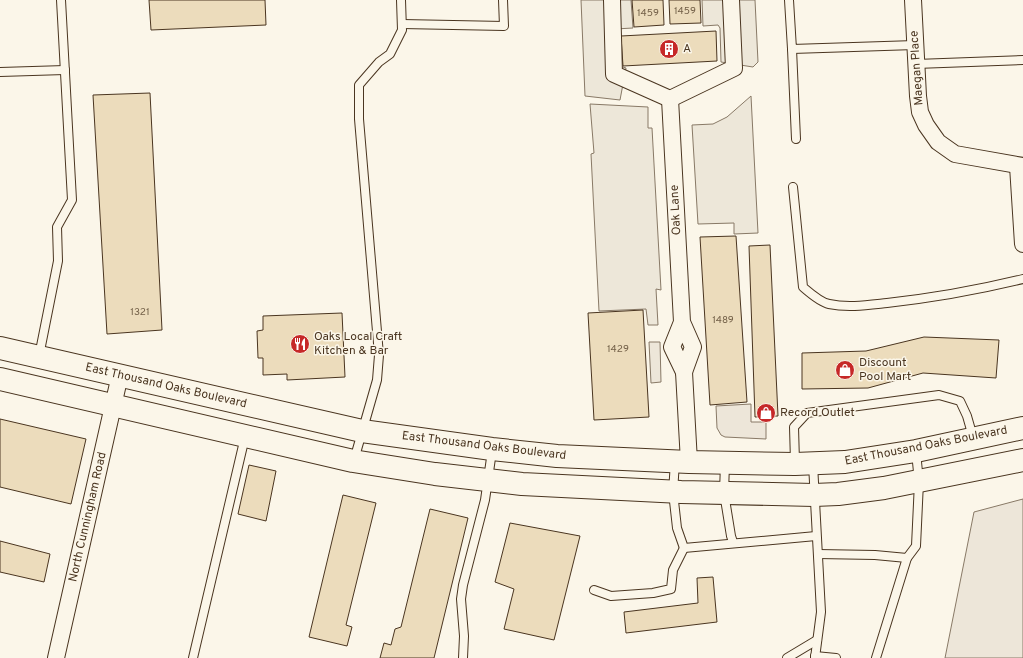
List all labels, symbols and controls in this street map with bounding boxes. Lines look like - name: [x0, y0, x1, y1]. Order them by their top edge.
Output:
- house number: 1459: [674, 5, 696, 18]
- house number: 1459: [637, 7, 659, 20]
- street label: Maegan Place: [906, 30, 928, 106]
- building icon: A: [658, 38, 680, 60]
- place label: A: [683, 41, 691, 57]
- street label: Oak Lane: [667, 184, 685, 236]
- house number: 1321: [130, 306, 150, 319]
- house number: 1489: [712, 314, 734, 327]
- place label: Oaks Local Craft Kitchen & Bar: [314, 329, 402, 359]
- restaurant icon: Oaks Local Craft Kitchen & Bar: [289, 333, 311, 355]
- house number: 1429: [607, 343, 629, 356]
- place label: Discount Pool Mart: [859, 355, 911, 385]
- shop icon: Discount Pool Mart: [834, 359, 856, 381]
- street label: East Thousand Oaks Boulevard: [84, 360, 248, 412]
- shop icon: Record Outlet: [755, 402, 777, 424]
- place label: Record Outlet: [780, 405, 855, 421]
- street label: East Thousand Oaks Boulevard: [843, 422, 1009, 470]
- street label: East Thousand Oaks Boulevard: [401, 428, 567, 464]
- street label: North Cunningham Road: [65, 450, 111, 584]

